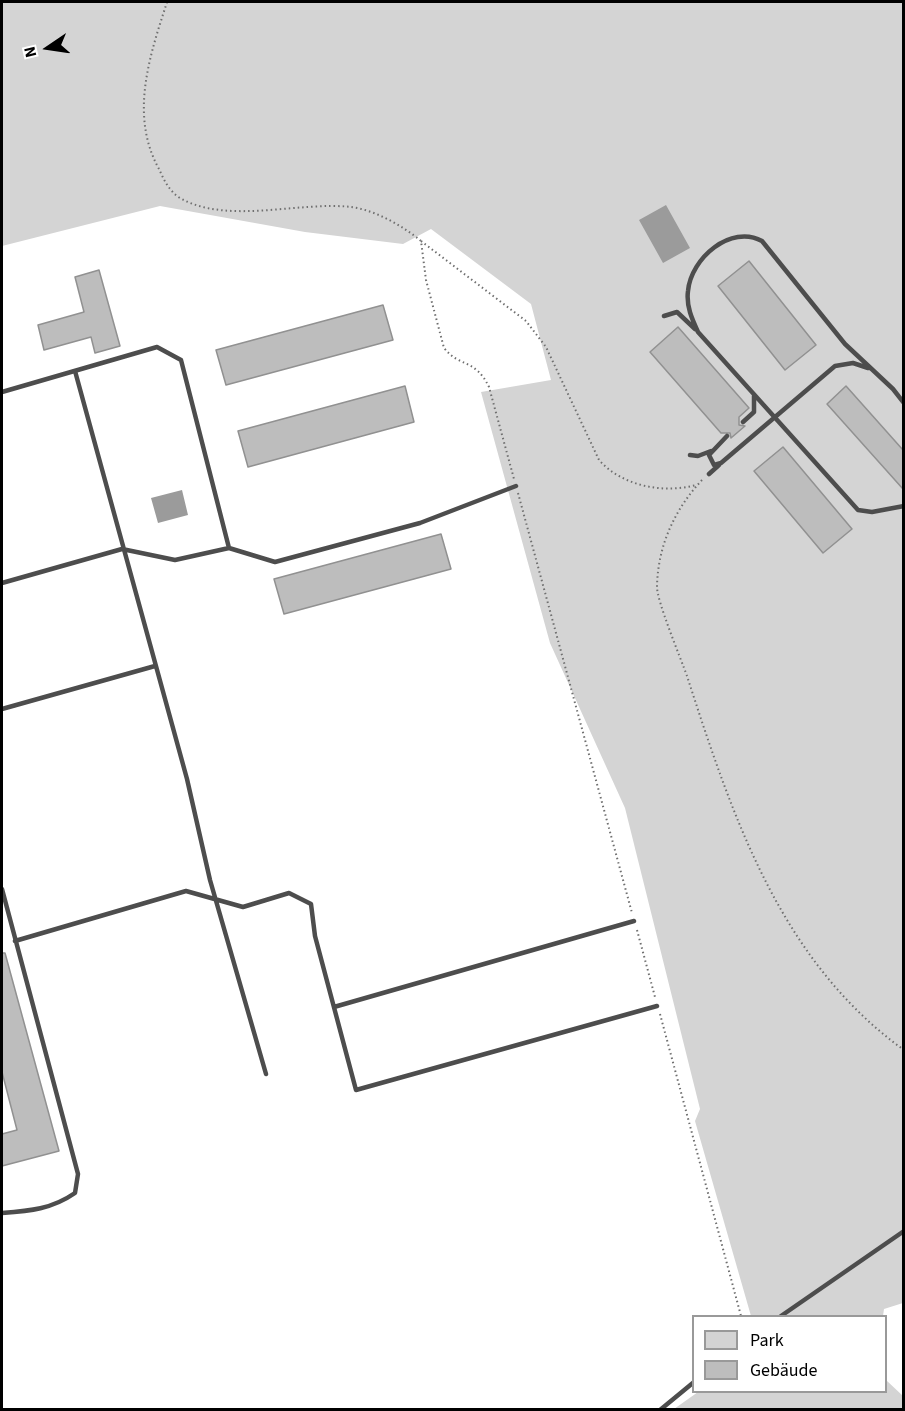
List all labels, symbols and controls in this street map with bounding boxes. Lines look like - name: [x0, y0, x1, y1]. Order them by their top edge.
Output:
- north arrow: [18, 18, 78, 78]
- text: N: [19, 44, 42, 60]
- legend: [692, 1315, 887, 1393]
- text: Park: [750, 1328, 784, 1353]
- text: Gebäude: [750, 1358, 818, 1383]

